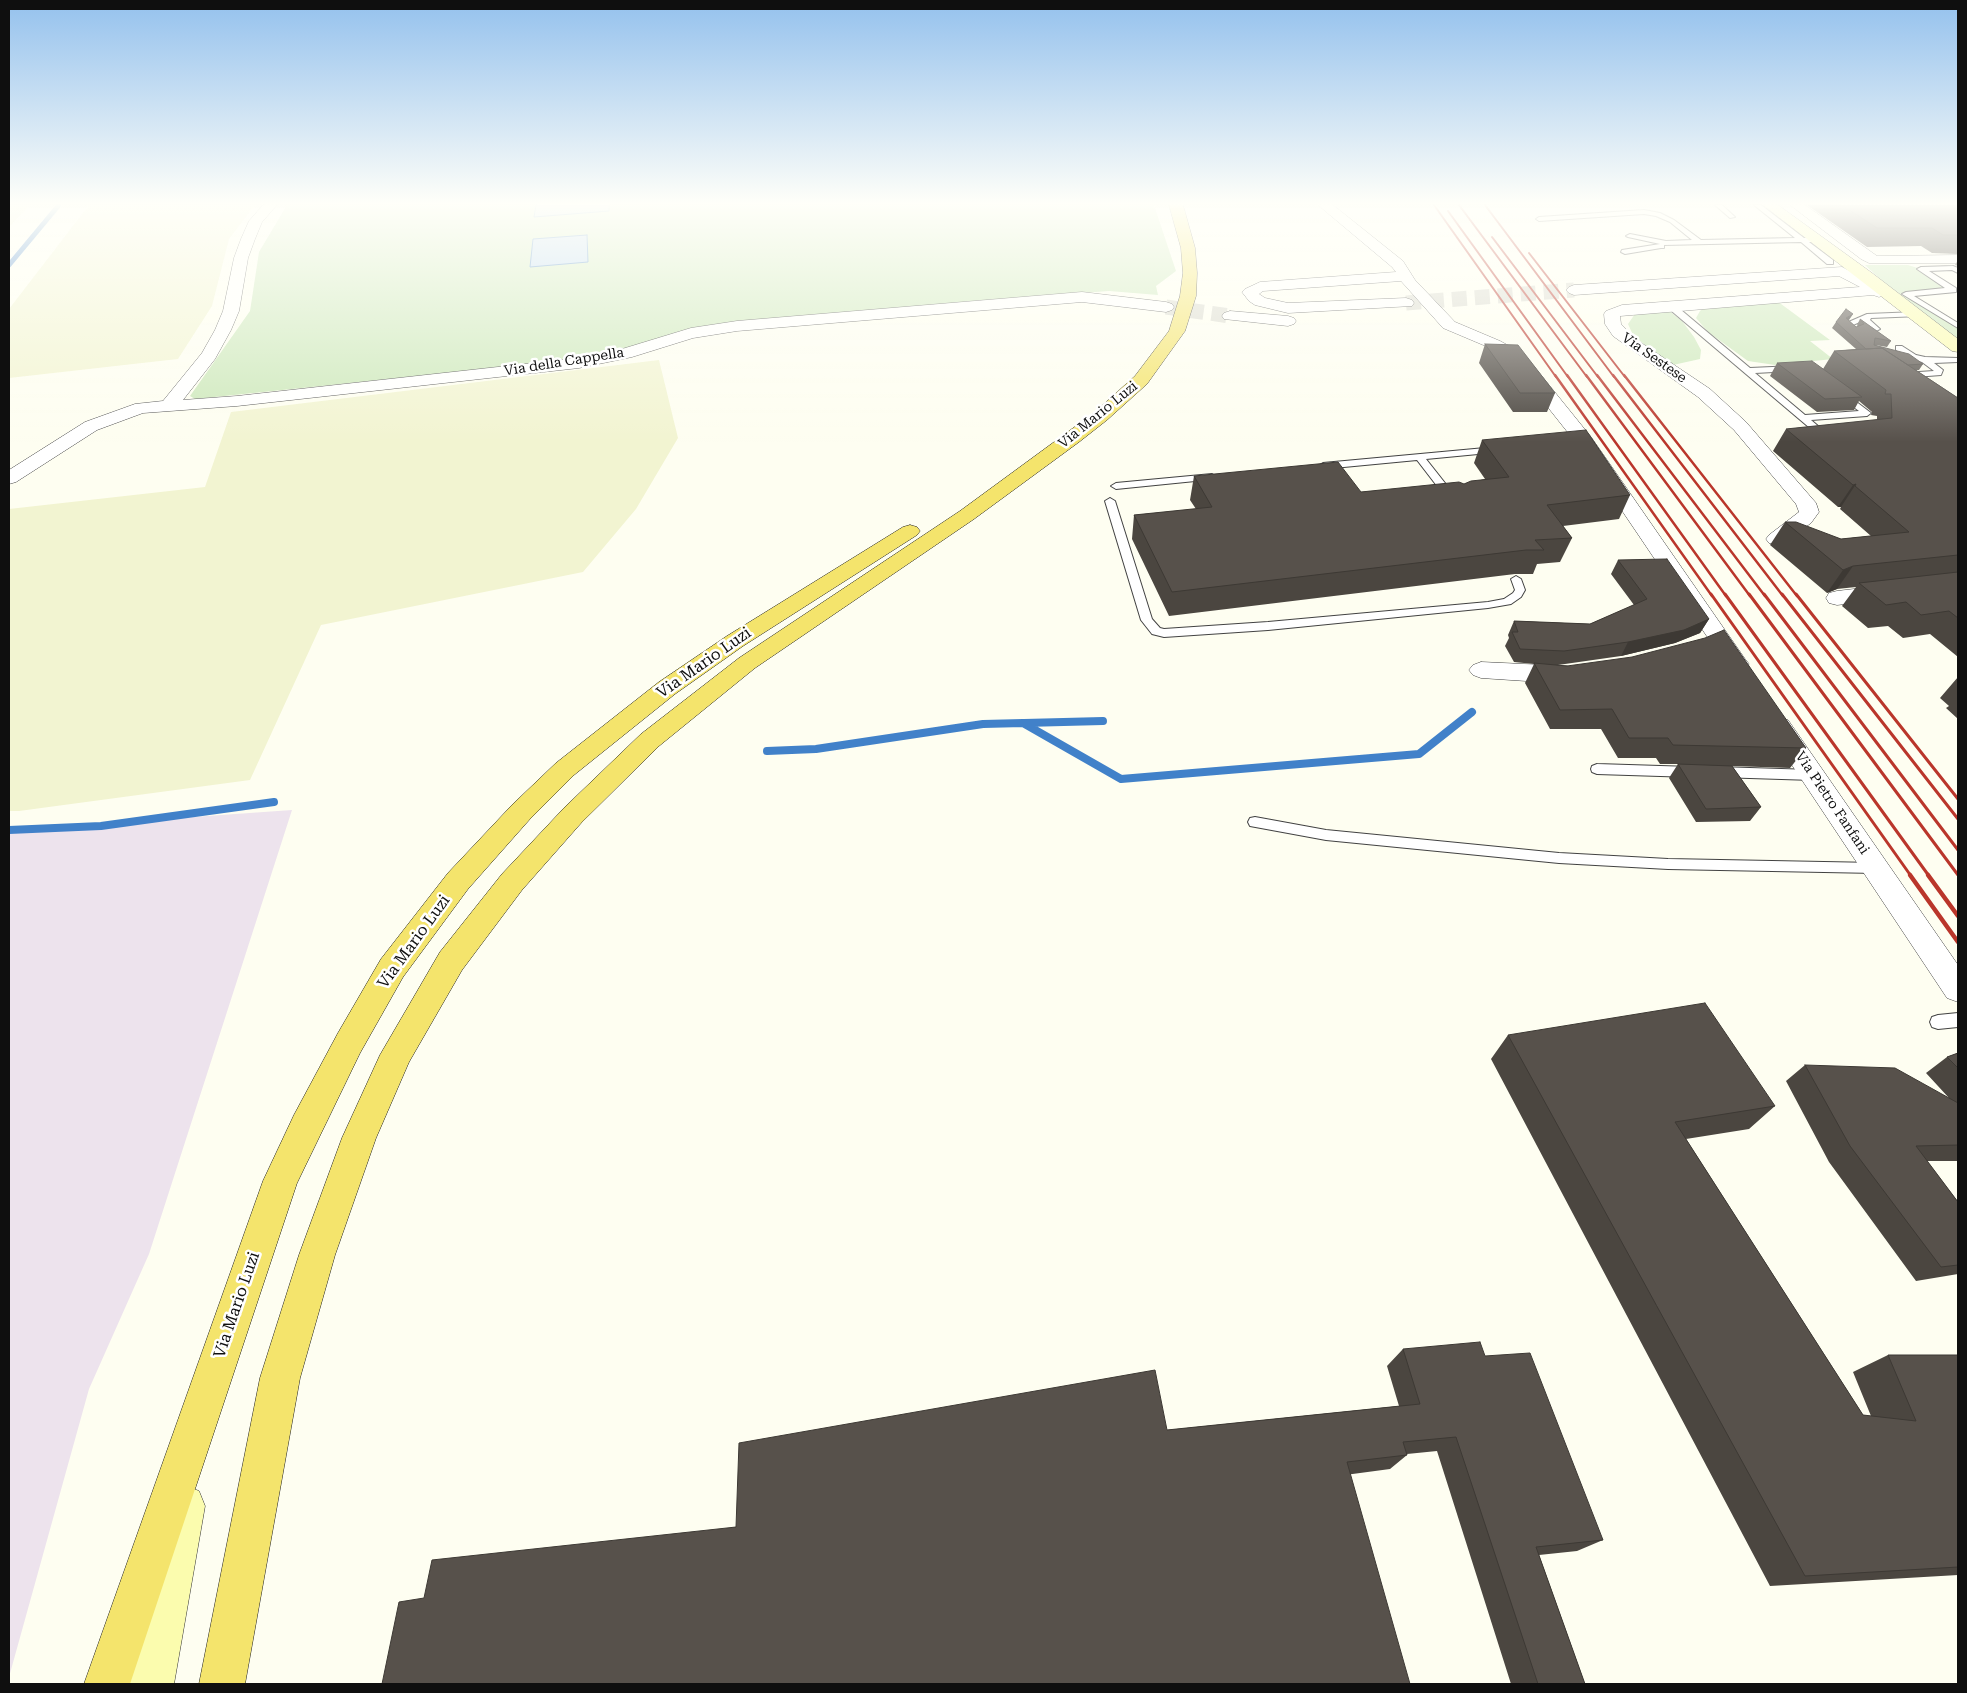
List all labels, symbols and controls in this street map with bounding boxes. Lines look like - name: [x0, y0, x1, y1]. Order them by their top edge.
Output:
- street label: Via Sestese: [1618, 329, 1690, 387]
- street label: Via della Cappella: [503, 344, 625, 380]
- street label: Via Mario Luzi: [1055, 378, 1141, 452]
- street label: Via Mario Luzi: [653, 623, 755, 703]
- street label: Via Pietro Fanfani: [1791, 748, 1873, 858]
- street label: Via Mario Luzi: [374, 892, 454, 992]
- street label: Via Mario Luzi: [210, 1249, 264, 1361]

